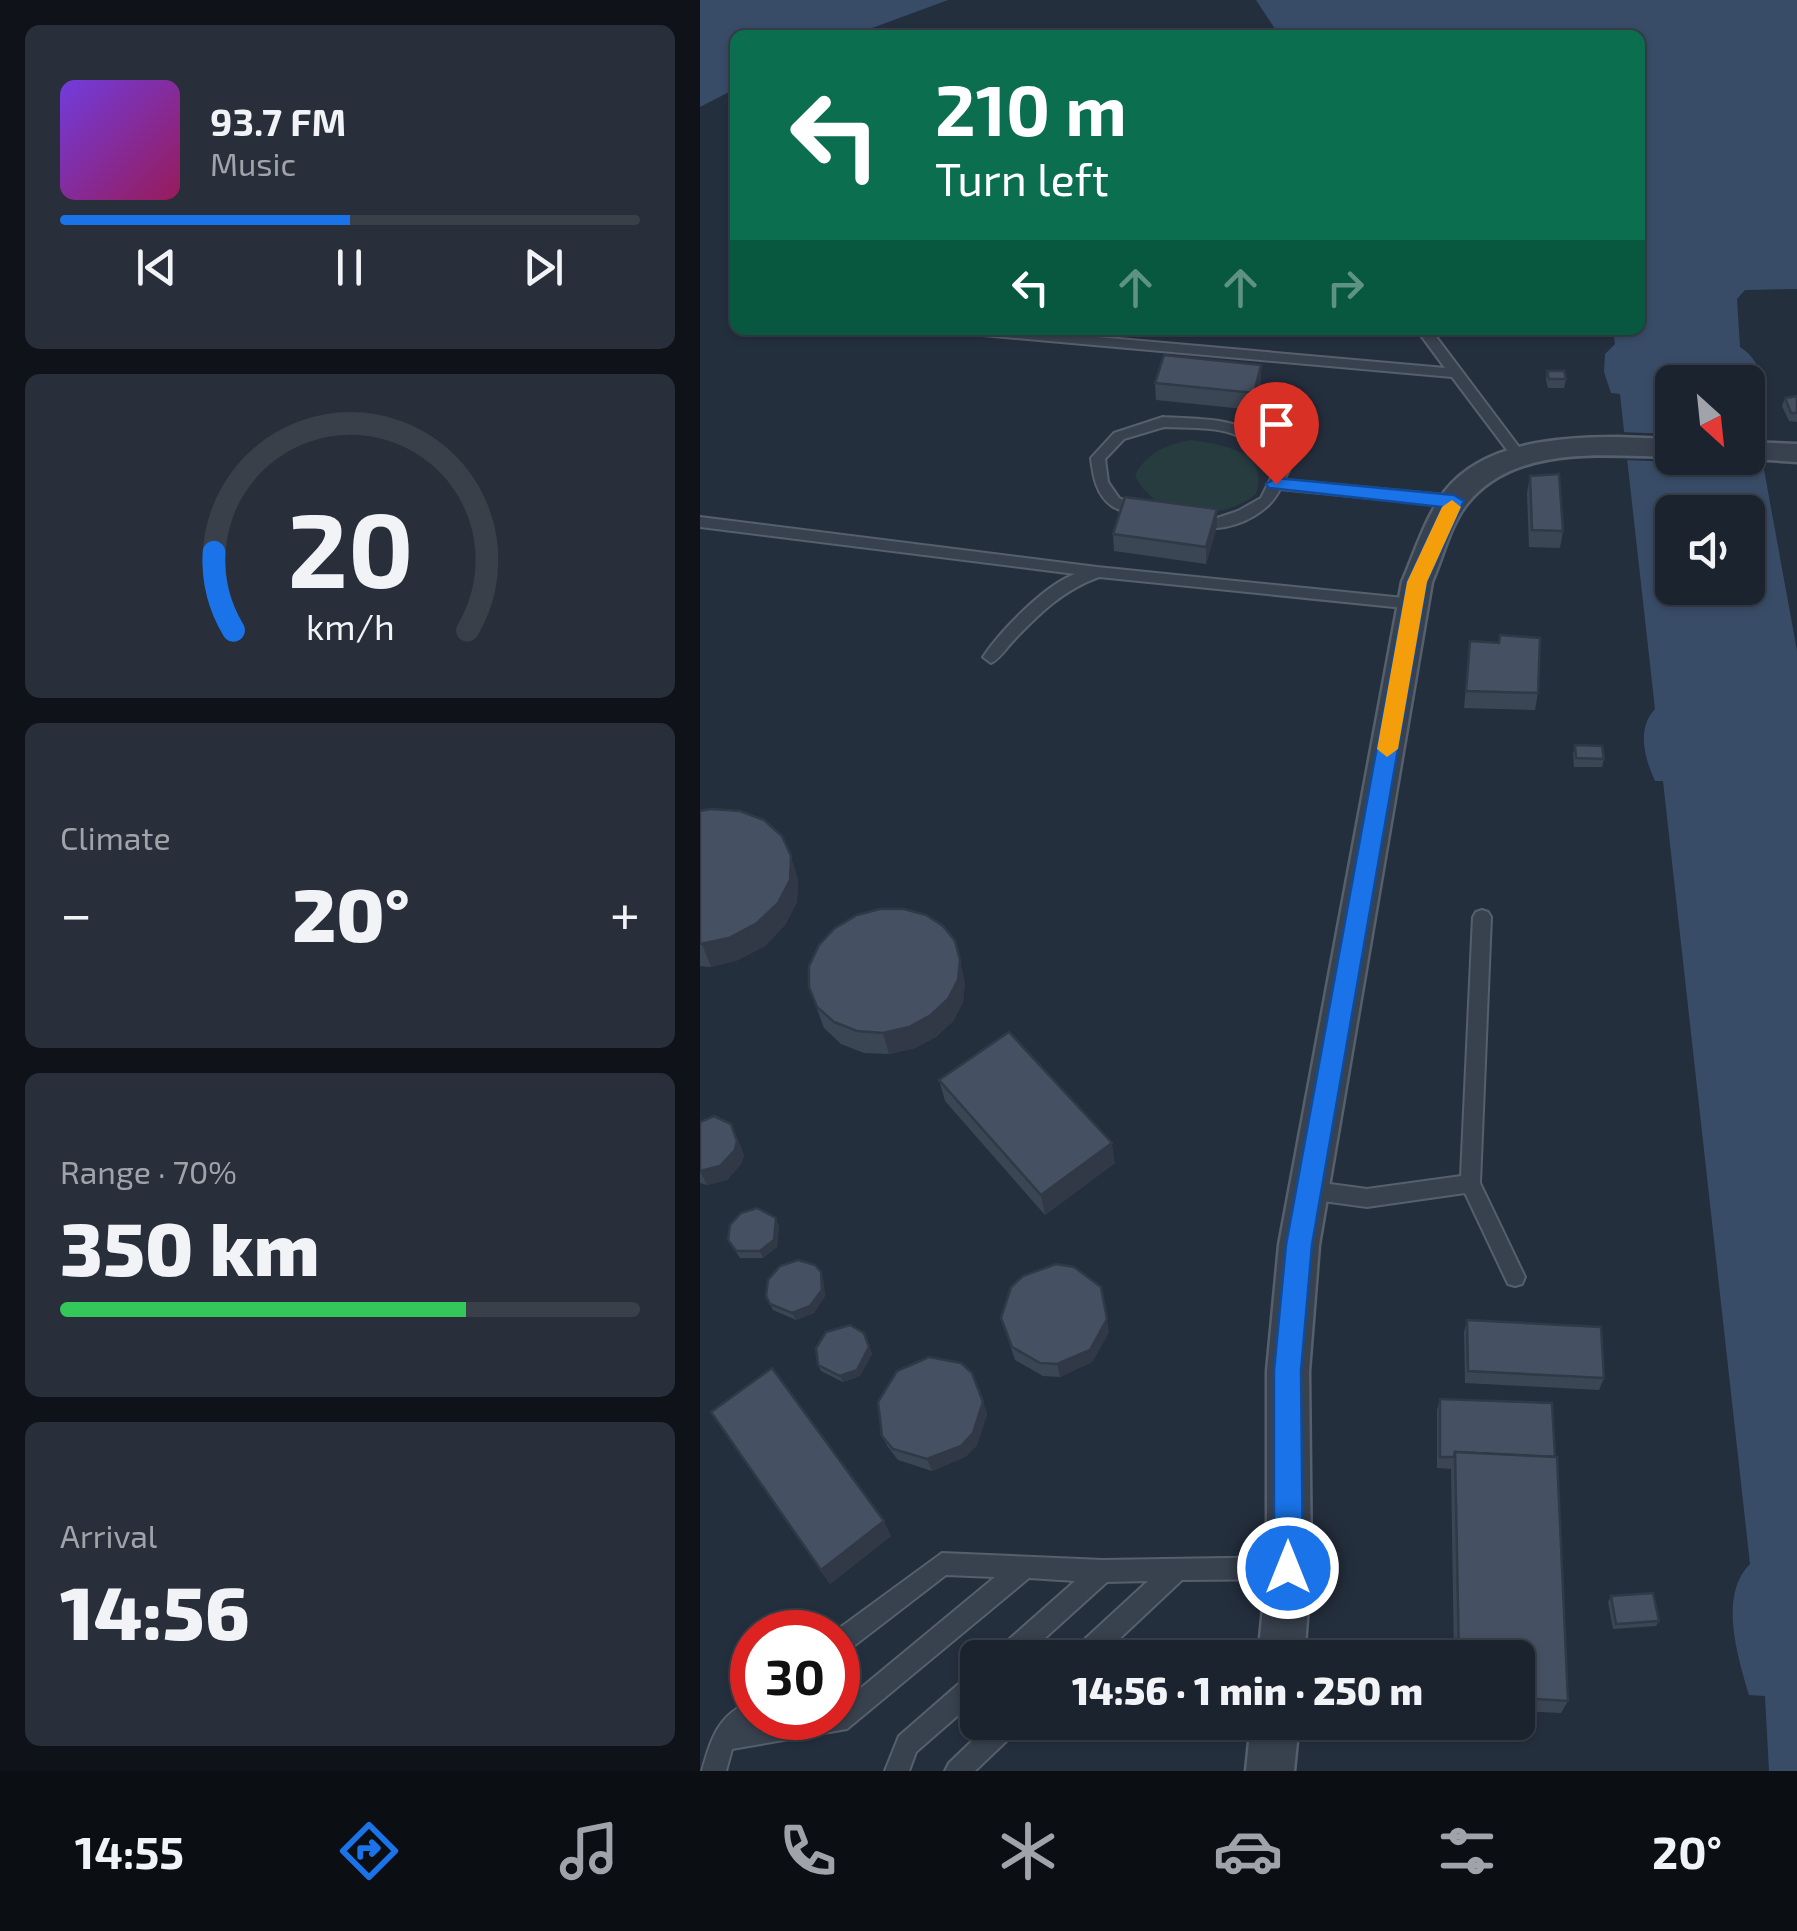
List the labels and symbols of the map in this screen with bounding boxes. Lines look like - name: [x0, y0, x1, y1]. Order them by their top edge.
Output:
- north arrow: [1655, 365, 1765, 475]
- pin: [1234, 382, 1319, 485]
- position arrow: [1236, 1516, 1340, 1620]
- speed limit sign: 30: [730, 1610, 860, 1740]

